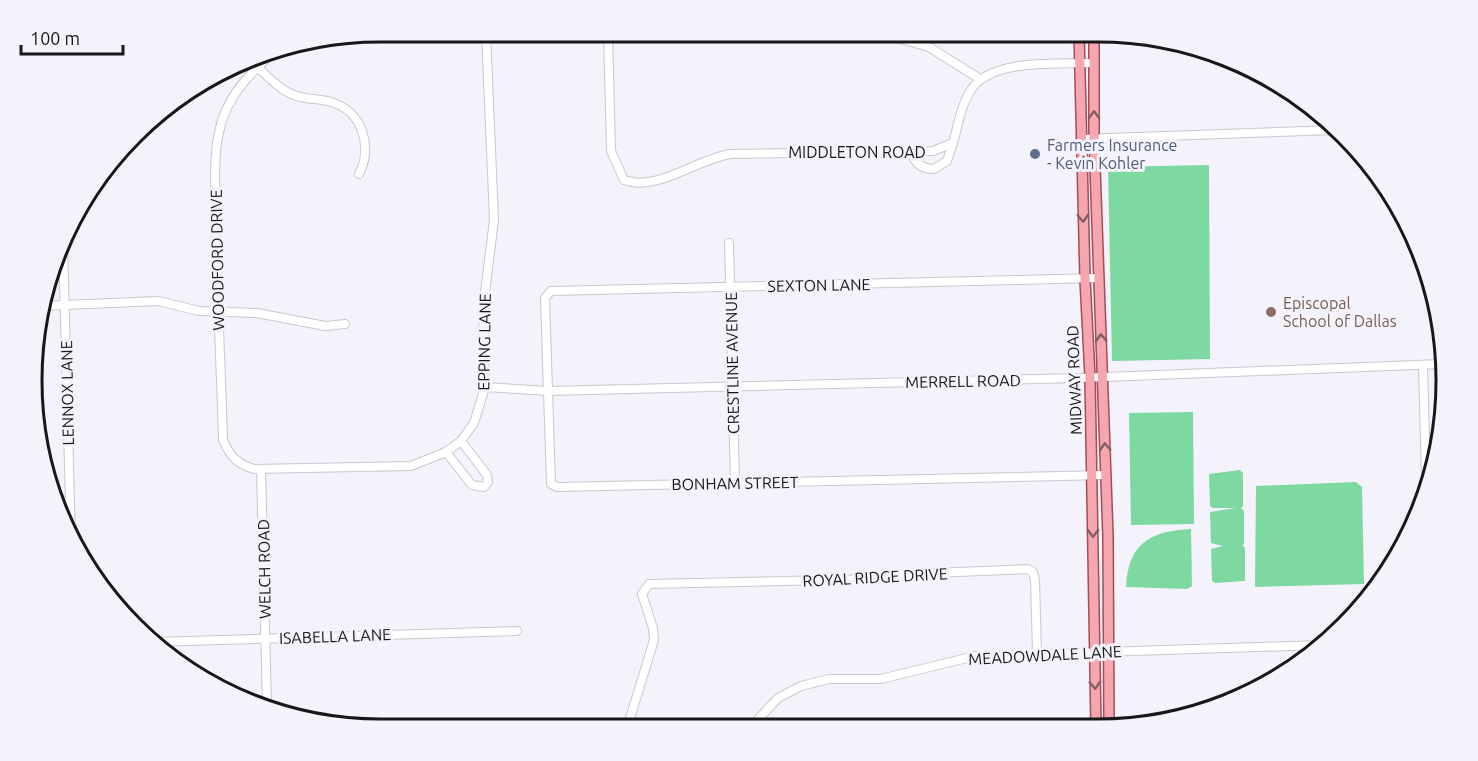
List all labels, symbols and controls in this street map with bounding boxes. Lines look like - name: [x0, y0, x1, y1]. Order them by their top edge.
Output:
- scale bar: [21, 18, 123, 56]
- text: 100 m: [30, 28, 80, 48]
- one-way arrow: [1088, 111, 1100, 120]
- place label: Farmers Insurance - Kevin Kohler: [1047, 136, 1177, 172]
- street label: MIDDLETON ROAD: [788, 143, 926, 161]
- marker: Farmers Insurance - Kevin Kohler: [1028, 147, 1042, 161]
- street label: WOODFORD DRIVE: [207, 189, 227, 331]
- one-way arrow: [1077, 214, 1089, 223]
- street label: SEXTON LANE: [767, 275, 871, 295]
- street label: CRESTLINE AVENUE: [722, 292, 742, 434]
- street label: EPPING LANE: [474, 293, 494, 391]
- place label: Episcopal School of Dallas: [1283, 294, 1397, 330]
- marker: Episcopal School of Dallas: [1264, 305, 1278, 319]
- street label: MIDWAY ROAD: [1063, 325, 1085, 435]
- one-way arrow: [1095, 334, 1108, 343]
- street label: LENNOX LANE: [57, 340, 77, 446]
- street label: MERRELL ROAD: [905, 371, 1021, 391]
- one-way arrow: [1099, 442, 1112, 451]
- street label: BONHAM STREET: [671, 473, 799, 493]
- street label: WELCH ROAD: [254, 519, 274, 619]
- one-way arrow: [1087, 529, 1099, 538]
- street label: ROYAL RIDGE DRIVE: [802, 564, 948, 590]
- street label: ISABELLA LANE: [279, 625, 391, 647]
- street label: MEADOWDALE LANE: [968, 642, 1122, 668]
- one-way arrow: [1089, 681, 1101, 690]

